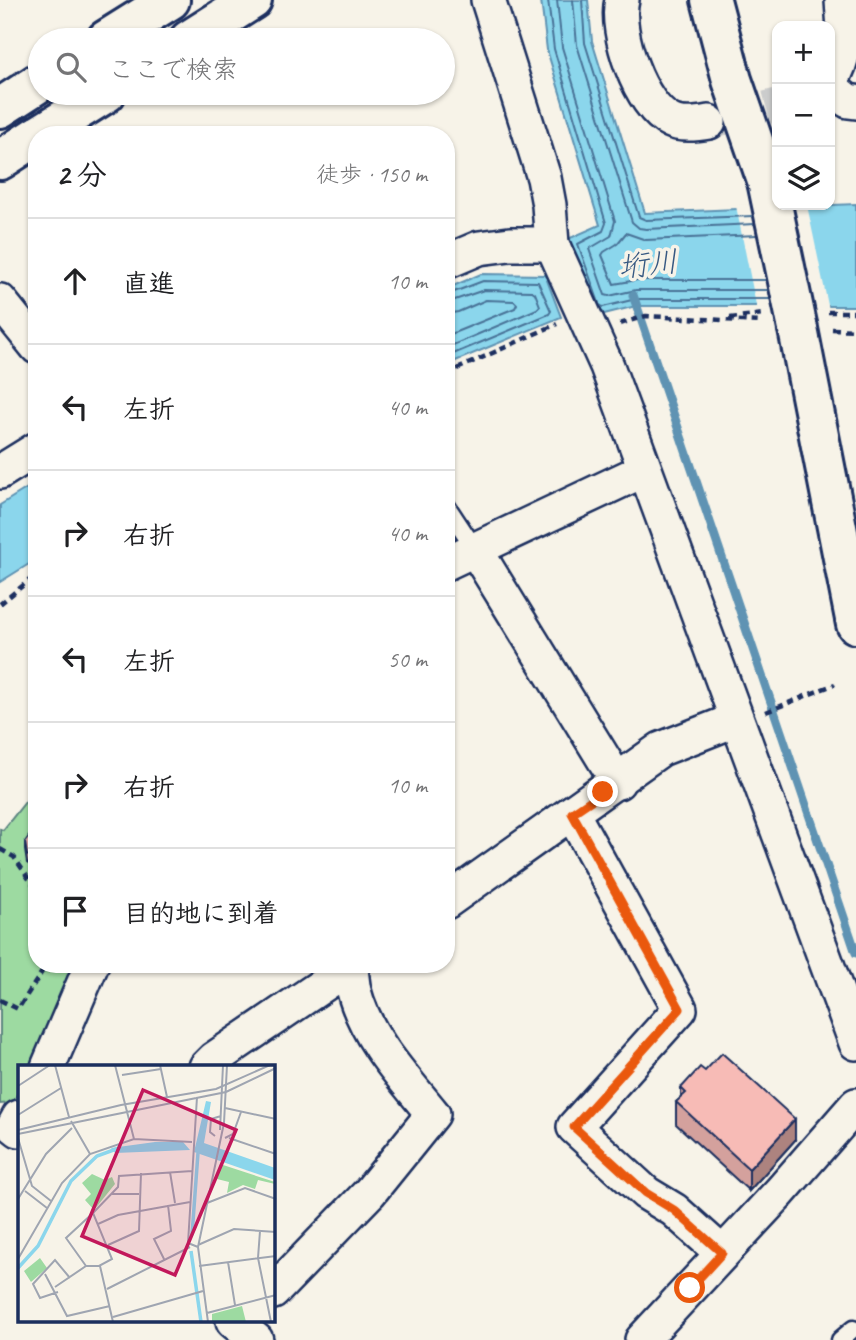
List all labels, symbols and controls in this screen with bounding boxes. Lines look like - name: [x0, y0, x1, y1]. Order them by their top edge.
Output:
- map controls: [772, 21, 835, 210]
- button: +: [772, 21, 835, 84]
- search box: [28, 28, 455, 105]
- icon: search: [52, 48, 90, 86]
- text: ここで検索: [108, 53, 238, 86]
- button: −: [772, 84, 835, 147]
- button: layers: [772, 147, 835, 210]
- text: 2 分: [56, 156, 107, 194]
- text: 徒歩 · 150 m: [316, 160, 427, 189]
- water label: 垳川: [616, 242, 680, 286]
- icon: ahead: [56, 262, 94, 300]
- text: 直進: [123, 267, 175, 300]
- text: 10 m: [388, 267, 427, 296]
- icon: left: [56, 388, 94, 426]
- text: 左折: [123, 393, 175, 426]
- text: 40 m: [388, 393, 427, 422]
- icon: right: [56, 514, 94, 552]
- text: 右折: [123, 519, 175, 552]
- text: 40 m: [388, 519, 427, 548]
- icon: left: [56, 640, 94, 678]
- text: 左折: [123, 645, 175, 678]
- text: 50 m: [388, 645, 427, 674]
- icon: right: [56, 766, 94, 804]
- text: 右折: [123, 771, 175, 804]
- text: 10 m: [388, 771, 427, 800]
- route end: [587, 776, 618, 807]
- icon: arrive: [56, 892, 94, 930]
- text: 目的地に到着: [123, 897, 279, 930]
- inset map: [18, 1065, 275, 1322]
- route start: [674, 1272, 705, 1303]

